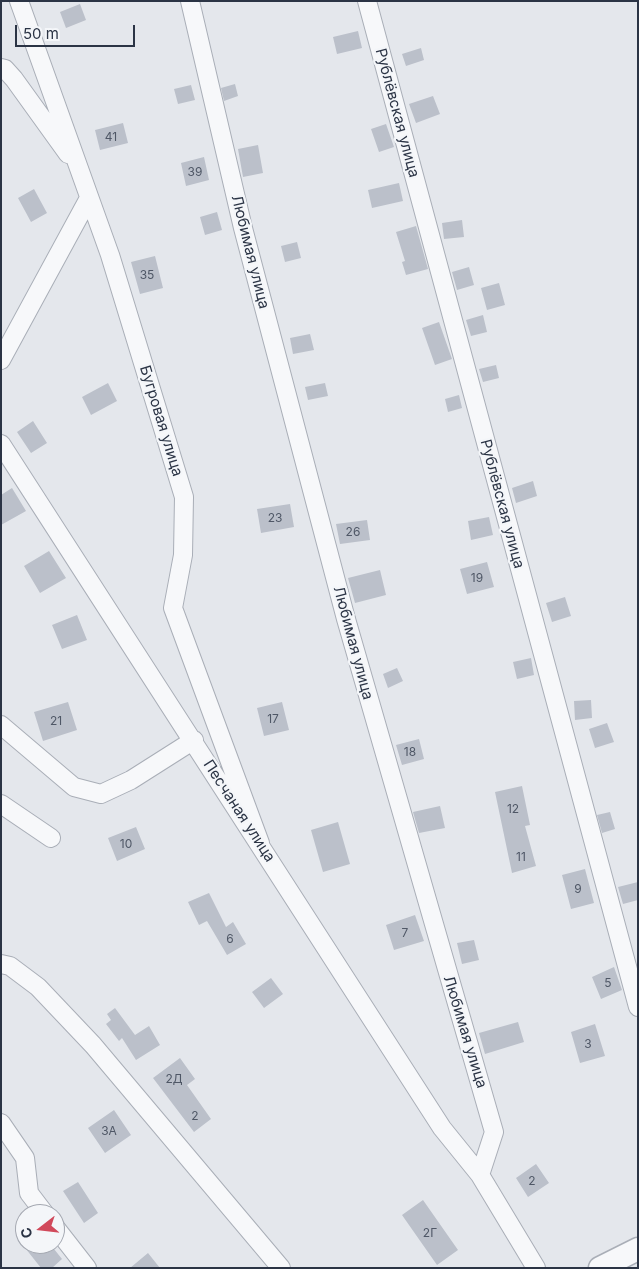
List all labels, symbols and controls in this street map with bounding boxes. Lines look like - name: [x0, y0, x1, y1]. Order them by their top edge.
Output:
- scale bar: [18, 15, 138, 47]
- text: 50 m: [23, 24, 59, 43]
- street label: Рублёвская улица: [371, 46, 423, 180]
- house number: 41: [105, 130, 117, 144]
- house number: 39: [188, 165, 202, 179]
- street label: Любимая улица: [227, 193, 273, 311]
- house number: 35: [140, 268, 154, 282]
- street label: Бугровая улица: [136, 363, 186, 479]
- street label: Рублёвская улица: [476, 437, 528, 571]
- house number: 23: [268, 511, 282, 525]
- house number: 26: [346, 525, 360, 539]
- house number: 19: [471, 571, 483, 585]
- street label: Любимая улица: [329, 584, 377, 702]
- house number: 17: [267, 712, 279, 726]
- house number: 21: [50, 714, 62, 728]
- house number: 18: [404, 745, 416, 759]
- street label: Песчаная улица: [199, 757, 279, 865]
- house number: 12: [507, 802, 519, 816]
- house number: 10: [120, 837, 132, 851]
- house number: 11: [516, 850, 526, 864]
- house number: 9: [574, 882, 582, 896]
- house number: 7: [402, 926, 408, 940]
- house number: 6: [226, 932, 234, 946]
- street label: Любимая улица: [439, 974, 491, 1090]
- house number: 5: [604, 976, 612, 990]
- house number: 3: [584, 1037, 592, 1051]
- house number: 2Д: [165, 1072, 183, 1086]
- house number: 2: [191, 1109, 199, 1123]
- house number: 3А: [101, 1124, 117, 1138]
- house number: 2: [528, 1174, 536, 1188]
- north arrow: [15, 1204, 65, 1254]
- text: С: [16, 1226, 36, 1240]
- house number: 2Г: [423, 1226, 437, 1240]

